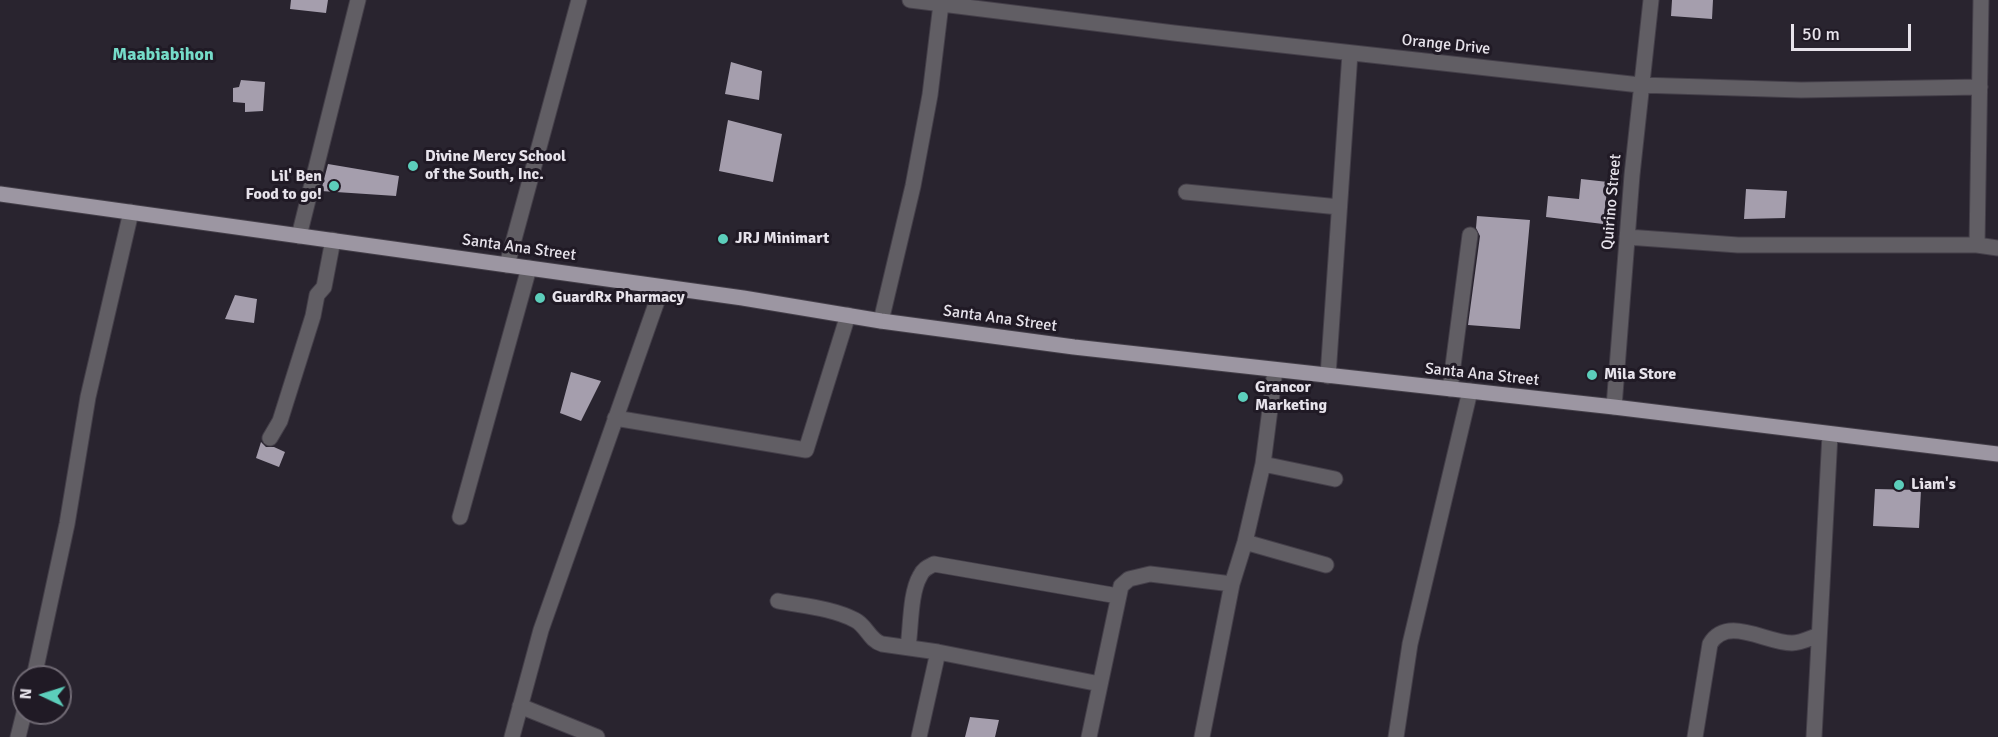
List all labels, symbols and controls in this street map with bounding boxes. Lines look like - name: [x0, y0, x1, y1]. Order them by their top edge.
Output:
- scale bar: [1794, 12, 1914, 50]
- text: 50 m: [1802, 23, 1840, 45]
- street label: Orange Drive: [1401, 31, 1491, 59]
- district label: Maabiabihon: [112, 44, 214, 66]
- place label: Divine Mercy School of the South, Inc.: [425, 147, 566, 185]
- street label: Quirino Street: [1598, 153, 1626, 251]
- marker: Divine Mercy School of the South, Inc.: [406, 159, 420, 173]
- place label: Lil' Ben Food to go!: [246, 167, 322, 205]
- marker: Lil' Ben Food to go!: [327, 179, 341, 193]
- place label: JRJ Minimart: [735, 229, 829, 249]
- street label: Santa Ana Street: [461, 231, 577, 265]
- marker: JRJ Minimart: [716, 232, 730, 246]
- place label: GuardRx Pharmacy: [552, 288, 685, 308]
- marker: GuardRx Pharmacy: [533, 291, 547, 305]
- street label: Santa Ana Street: [942, 302, 1058, 336]
- street label: Santa Ana Street: [1424, 359, 1540, 391]
- place label: Mila Store: [1604, 365, 1676, 385]
- marker: Mila Store: [1585, 368, 1599, 382]
- place label: Grancor Marketing: [1255, 378, 1327, 416]
- marker: Grancor Marketing: [1236, 390, 1250, 404]
- place label: Liam's: [1911, 475, 1956, 495]
- marker: Liam's: [1892, 478, 1906, 492]
- north arrow: [12, 665, 72, 725]
- text: N: [16, 688, 36, 700]

